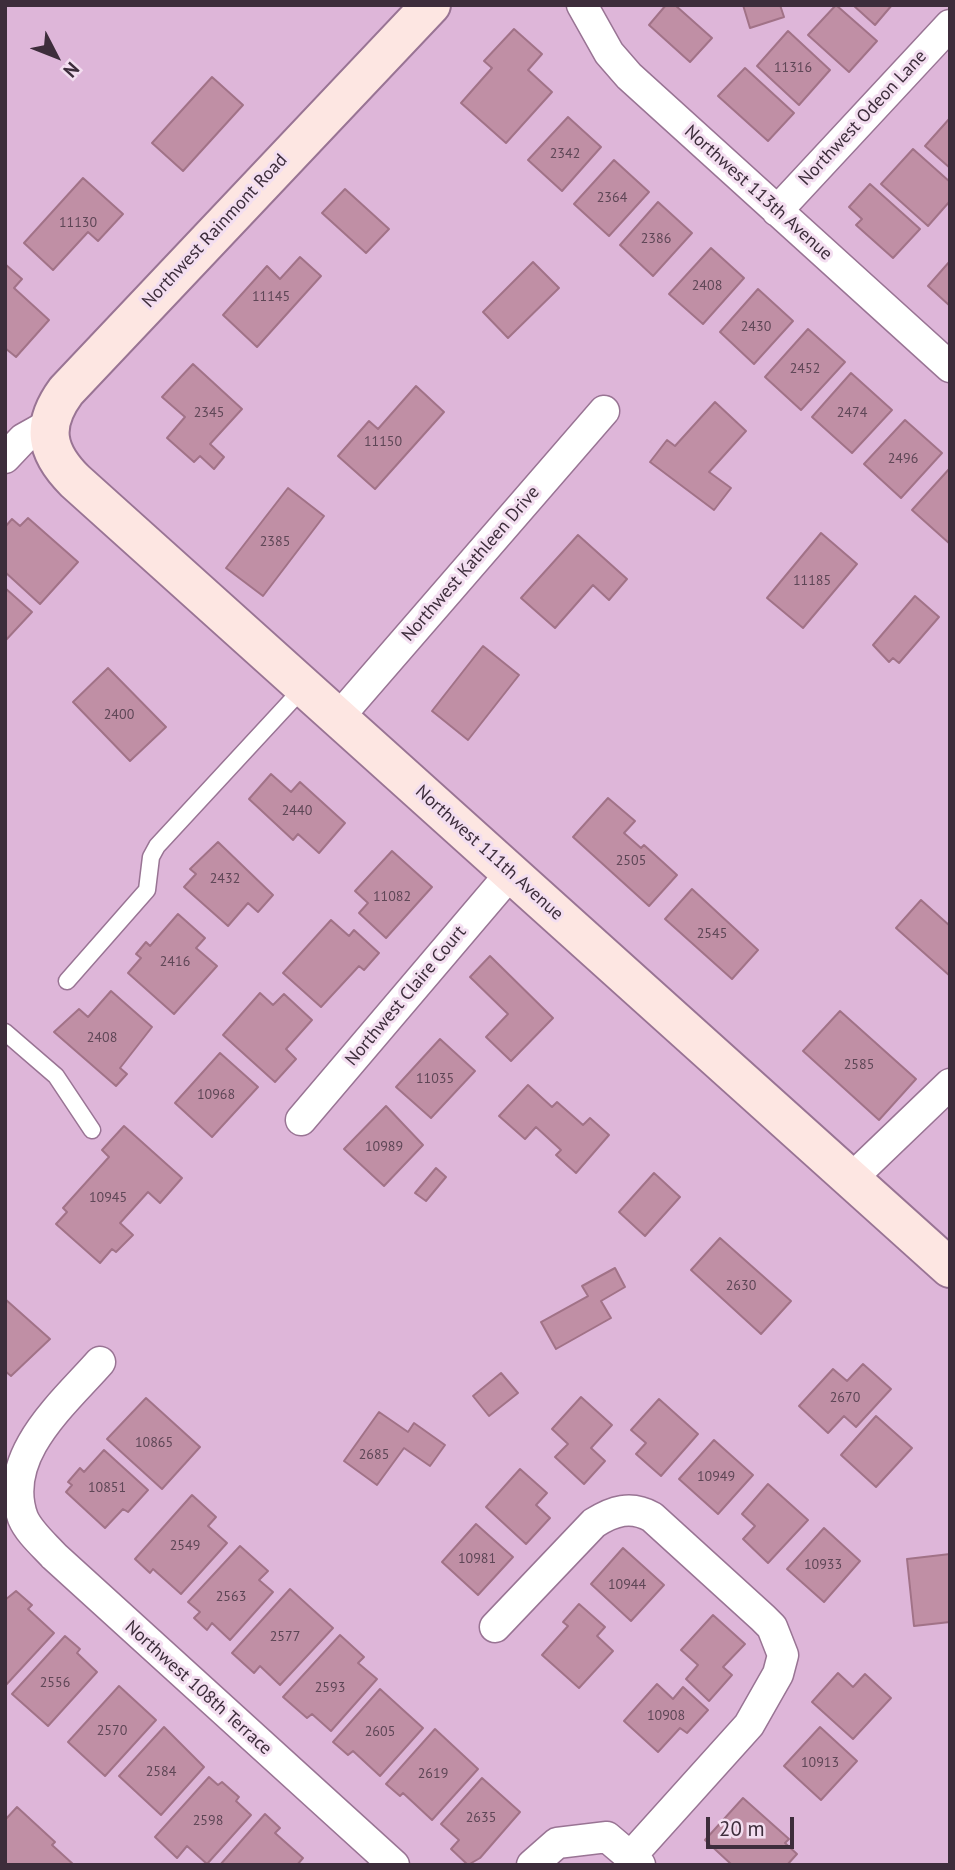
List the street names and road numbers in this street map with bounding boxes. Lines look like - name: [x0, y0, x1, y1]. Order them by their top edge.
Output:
- street label: Northwest Odeon Lane: [795, 46, 931, 190]
- street label: Northwest 113th Avenue: [680, 121, 836, 265]
- street label: Northwest Rainmont Road: [138, 150, 292, 312]
- street label: Northwest Kathleen Drive: [398, 482, 544, 646]
- street label: Northwest 111th Avenue: [411, 781, 567, 925]
- street label: Northwest Claire Court: [341, 922, 471, 1070]
- street label: Northwest 108th Terrace: [120, 1616, 276, 1760]

